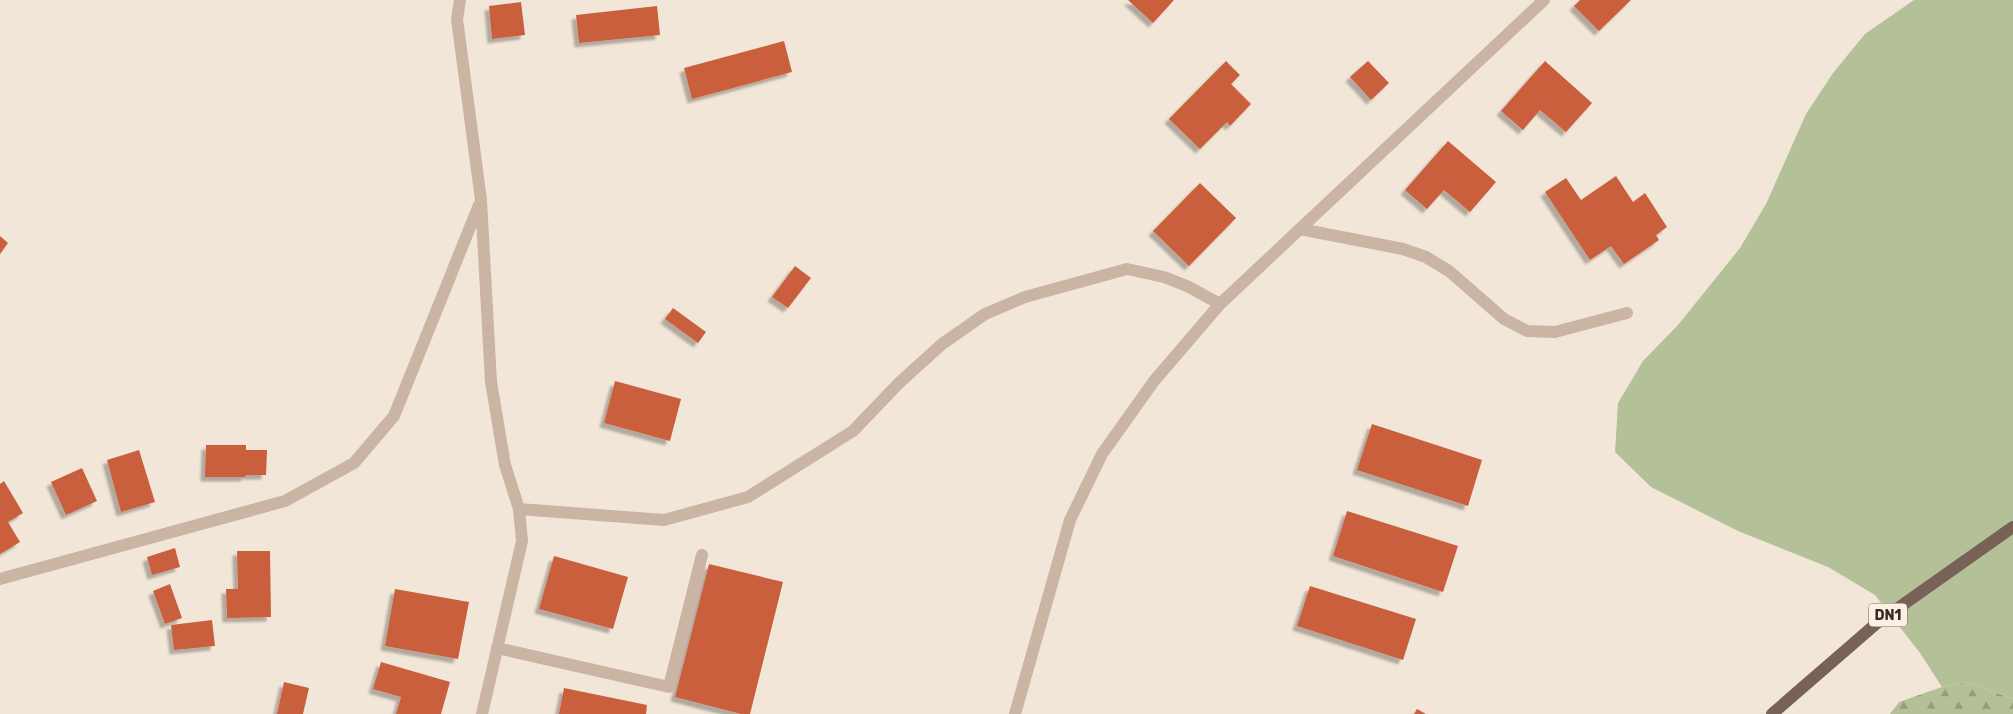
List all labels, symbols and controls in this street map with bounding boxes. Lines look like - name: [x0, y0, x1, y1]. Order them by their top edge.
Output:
- road number: DN1: [1869, 604, 1907, 626]

